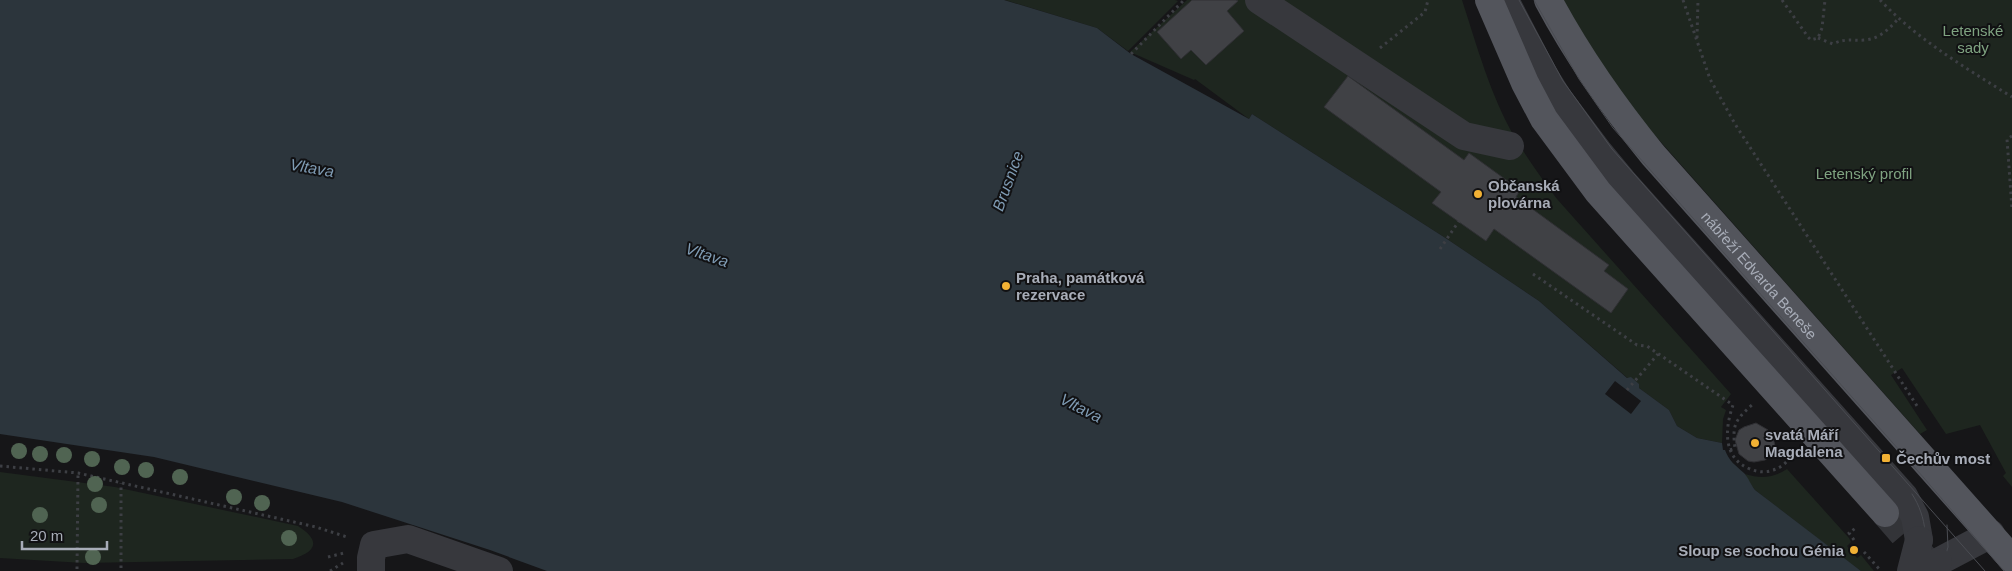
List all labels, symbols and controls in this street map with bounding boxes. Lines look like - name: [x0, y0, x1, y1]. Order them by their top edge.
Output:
- park label: Letenské sady: [1943, 22, 2003, 56]
- water label: Brusnice: [989, 149, 1027, 213]
- water label: Vltava: [289, 156, 335, 180]
- park label: Letenský profil: [1816, 165, 1912, 182]
- place label: Občanská plovárna: [1488, 177, 1560, 211]
- marker: Občanská plovárna: [1472, 188, 1484, 200]
- street label: nábřeží Edvarda Beneše: [1698, 208, 1821, 342]
- water label: Vltava: [683, 240, 731, 270]
- place label: Praha, památková rezervace: [1016, 269, 1145, 303]
- marker: Praha, památková rezervace: [1000, 280, 1012, 292]
- water label: Vltava: [1057, 390, 1105, 426]
- place label: svatá Máří Magdalena: [1765, 426, 1843, 460]
- marker: svatá Máří Magdalena: [1749, 437, 1761, 449]
- place label: Čechův most: [1896, 450, 1990, 467]
- marker: Čechův most: [1880, 452, 1892, 464]
- scale bar: [22, 518, 108, 550]
- text: 20 m: [30, 527, 63, 544]
- place label: Sloup se sochou Génia: [1678, 542, 1845, 559]
- marker: Sloup se sochou Génia: [1848, 544, 1860, 556]

